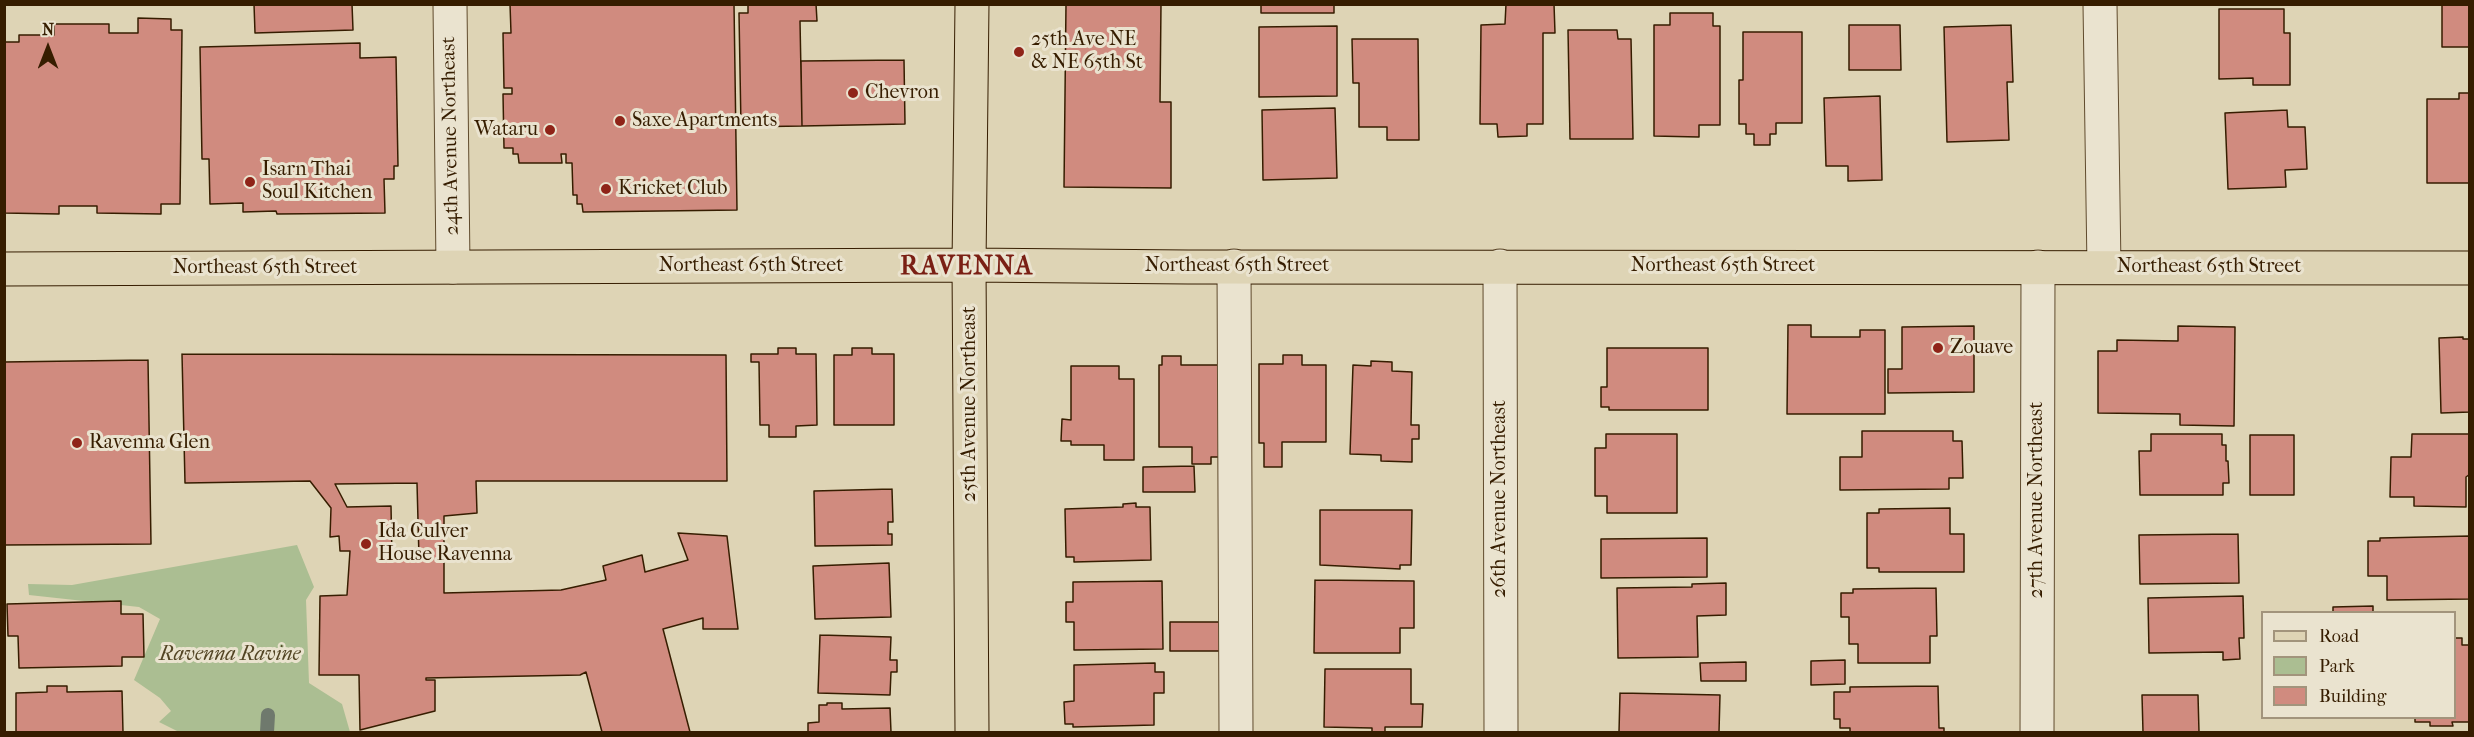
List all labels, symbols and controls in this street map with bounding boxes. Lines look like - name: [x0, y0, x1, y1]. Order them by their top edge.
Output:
- north arrow: [18, 18, 78, 78]
- text: N: [42, 20, 54, 39]
- place label: 25th Ave NE & NE 65th St: [1031, 28, 1143, 75]
- street label: 24th Avenue Northeast: [437, 36, 465, 236]
- marker: 25th Ave NE & NE 65th St: [1012, 45, 1026, 59]
- place label: Chevron: [865, 81, 939, 105]
- marker: Chevron: [846, 86, 860, 100]
- place label: Saxe Apartments: [632, 109, 777, 133]
- marker: Saxe Apartments: [613, 114, 627, 128]
- place label: Wataru: [474, 118, 538, 142]
- marker: Wataru: [543, 123, 557, 137]
- place label: Isarn Thai Soul Kitchen: [262, 158, 372, 205]
- marker: Isarn Thai Soul Kitchen: [243, 175, 257, 189]
- place label: Kricket Club: [618, 177, 727, 201]
- marker: Kricket Club: [599, 182, 613, 196]
- district label: RAVENNA: [900, 252, 1034, 284]
- street label: Northeast 65th Street: [659, 254, 843, 278]
- street label: Northeast 65th Street: [1145, 254, 1329, 278]
- street label: Northeast 65th Street: [1631, 254, 1815, 278]
- street label: Northeast 65th Street: [2117, 255, 2301, 279]
- street label: Northeast 65th Street: [173, 256, 357, 280]
- street label: 25th Avenue Northeast: [958, 306, 982, 502]
- place label: Zouave: [1950, 336, 2013, 360]
- marker: Zouave: [1931, 341, 1945, 355]
- street label: 26th Avenue Northeast: [1488, 400, 1512, 598]
- street label: 27th Avenue Northeast: [2025, 402, 2049, 598]
- place label: Ravenna Glen: [89, 431, 210, 455]
- marker: Ravenna Glen: [70, 436, 84, 450]
- place label: Ida Culver House Ravenna: [378, 520, 512, 567]
- marker: Ida Culver House Ravenna: [359, 537, 373, 551]
- legend: [2261, 611, 2456, 719]
- text: Road: [2319, 626, 2359, 647]
- park label: Ravenna Ravine: [159, 643, 301, 667]
- text: Park: [2319, 656, 2355, 677]
- text: Building: [2319, 686, 2386, 707]

